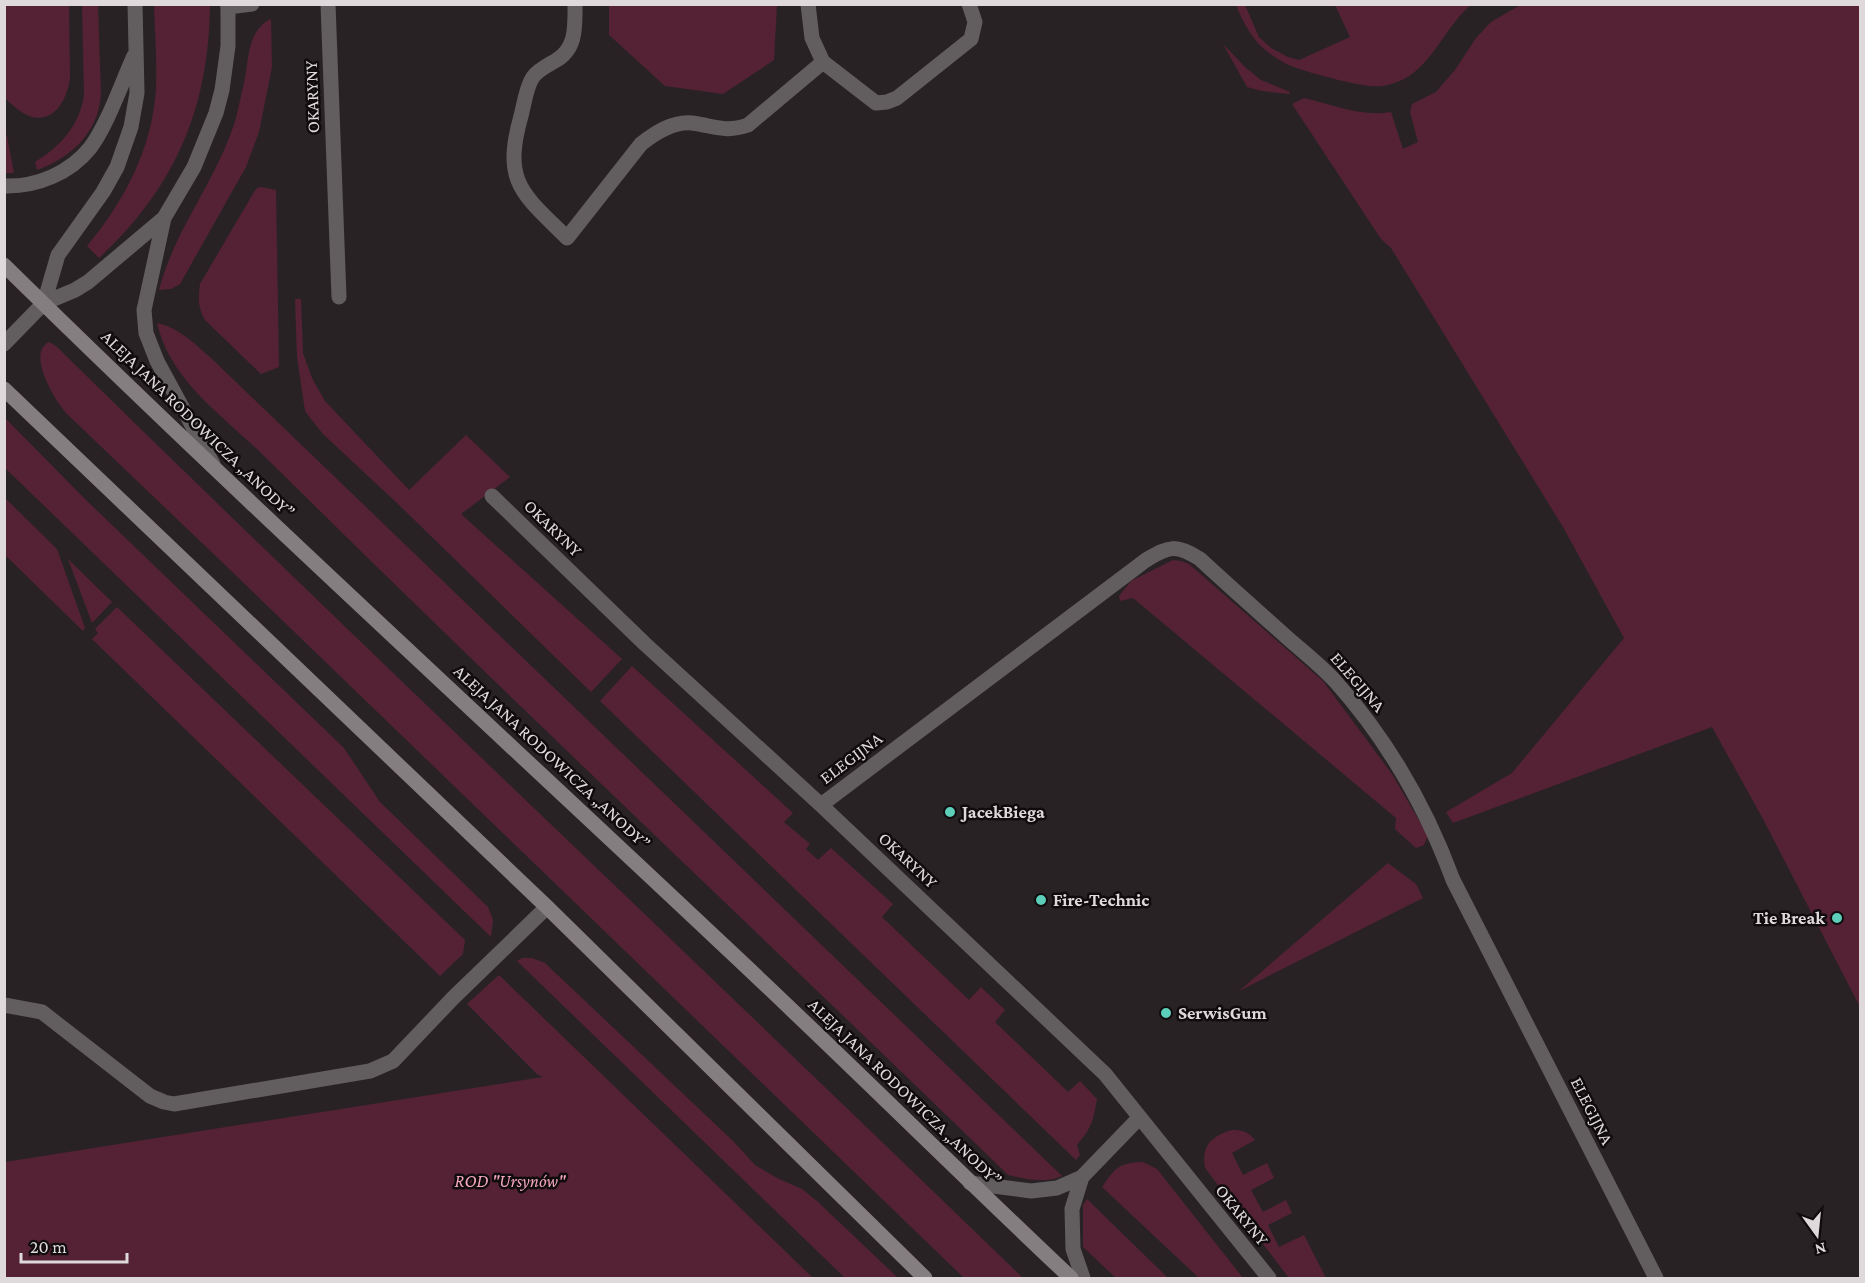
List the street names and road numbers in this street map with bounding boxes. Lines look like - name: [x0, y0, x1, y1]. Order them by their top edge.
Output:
- street label: OKARYNY: [301, 60, 323, 134]
- street label: ALEJA JANA RODOWICZA „ANODY”: [97, 326, 299, 522]
- street label: OKARYNY: [520, 496, 586, 561]
- street label: ELEGIJNA: [1327, 648, 1390, 717]
- street label: ALEJA JANA RODOWICZA „ANODY”: [450, 661, 654, 853]
- street label: ELEGIJNA: [816, 728, 887, 788]
- street label: OKARYNY: [875, 828, 942, 892]
- street label: ALEJA JANA RODOWICZA „ANODY”: [804, 994, 1006, 1190]
- street label: ELEGIJNA: [1567, 1074, 1618, 1149]
- street label: OKARYNY: [1211, 1180, 1273, 1250]

